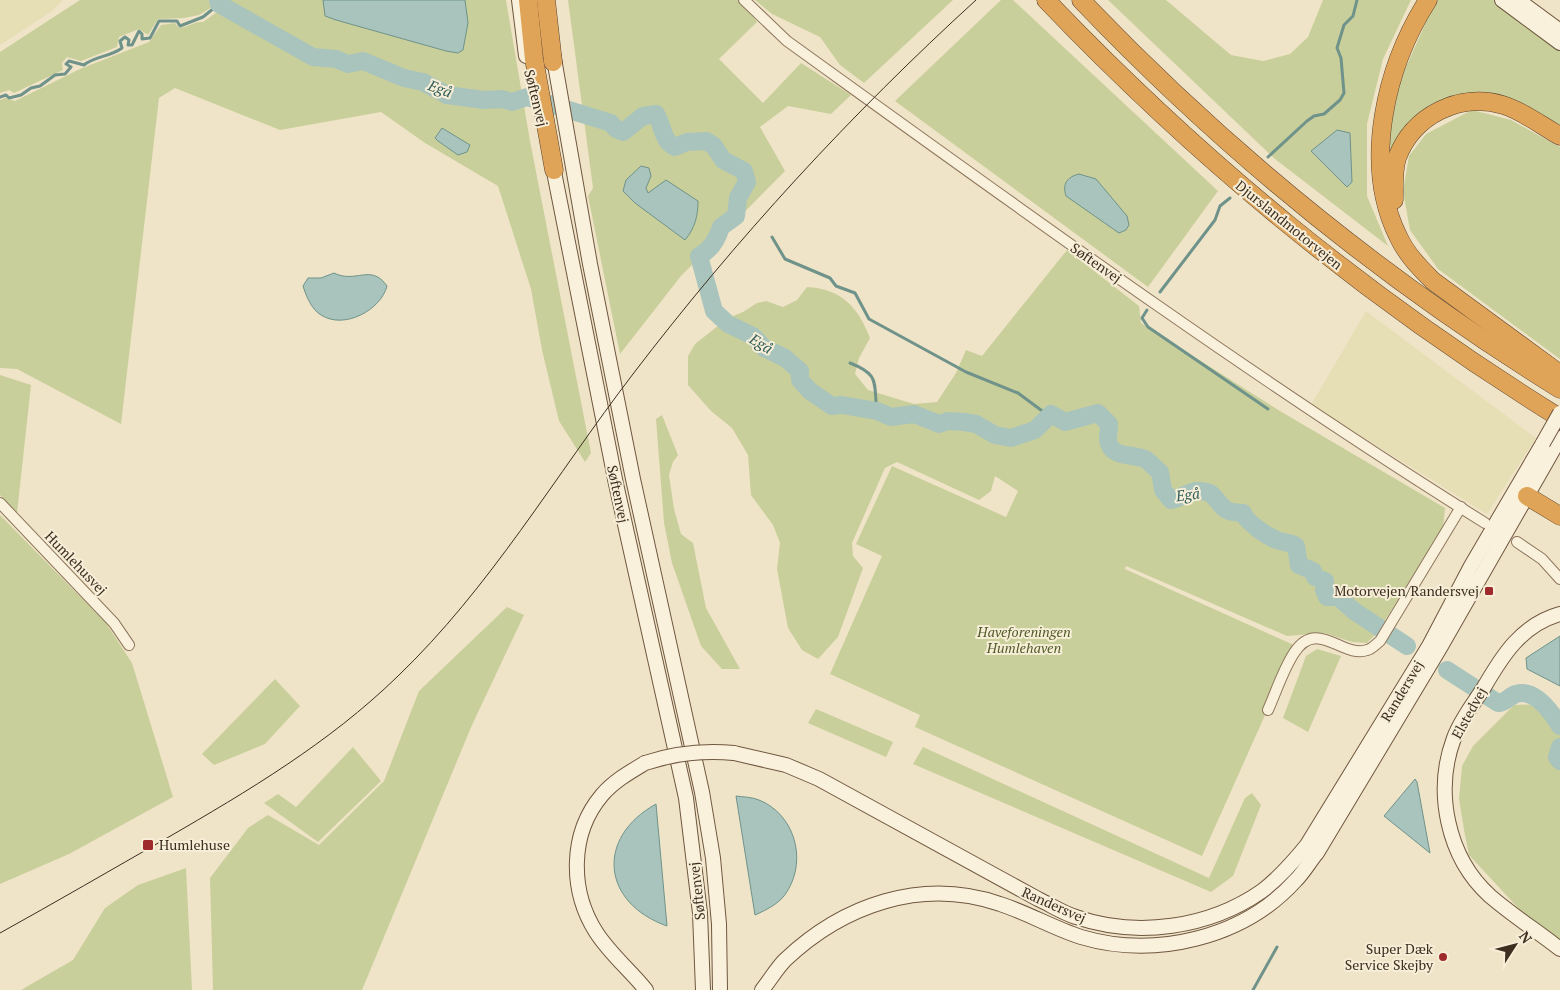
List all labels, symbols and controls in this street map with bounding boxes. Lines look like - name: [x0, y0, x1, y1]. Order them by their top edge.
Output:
- street label: Søftenvej: [520, 67, 553, 128]
- water label: Egå: [425, 74, 455, 102]
- street label: Djurslandmotorvejen: [1232, 176, 1347, 274]
- street label: Søftenvej: [1067, 238, 1126, 287]
- water label: Egå: [745, 328, 777, 358]
- street label: Søftenvej: [603, 463, 634, 524]
- water label: Egå: [1174, 482, 1201, 506]
- street label: Humlehusvej: [41, 527, 112, 599]
- place label: Motorvejen/Randersvej: [1334, 581, 1479, 600]
- marker: Motorvejen/Randersvej: [1483, 585, 1495, 597]
- park label: Haveforeningen Humlehaven: [976, 622, 1071, 657]
- street label: Randersvej: [1376, 656, 1427, 725]
- street label: Elstedvej: [1447, 684, 1491, 742]
- place label: Humlehuse: [159, 835, 230, 854]
- marker: Humlehuse: [141, 838, 155, 852]
- street label: Søftenvej: [684, 861, 709, 921]
- street label: Randersvej: [1019, 882, 1089, 927]
- north arrow: [1490, 920, 1540, 970]
- text: N: [1515, 927, 1537, 947]
- place label: Super Dæk Service Skejby: [1345, 939, 1434, 974]
- marker: Super Dæk Service Skejby: [1437, 951, 1449, 963]

